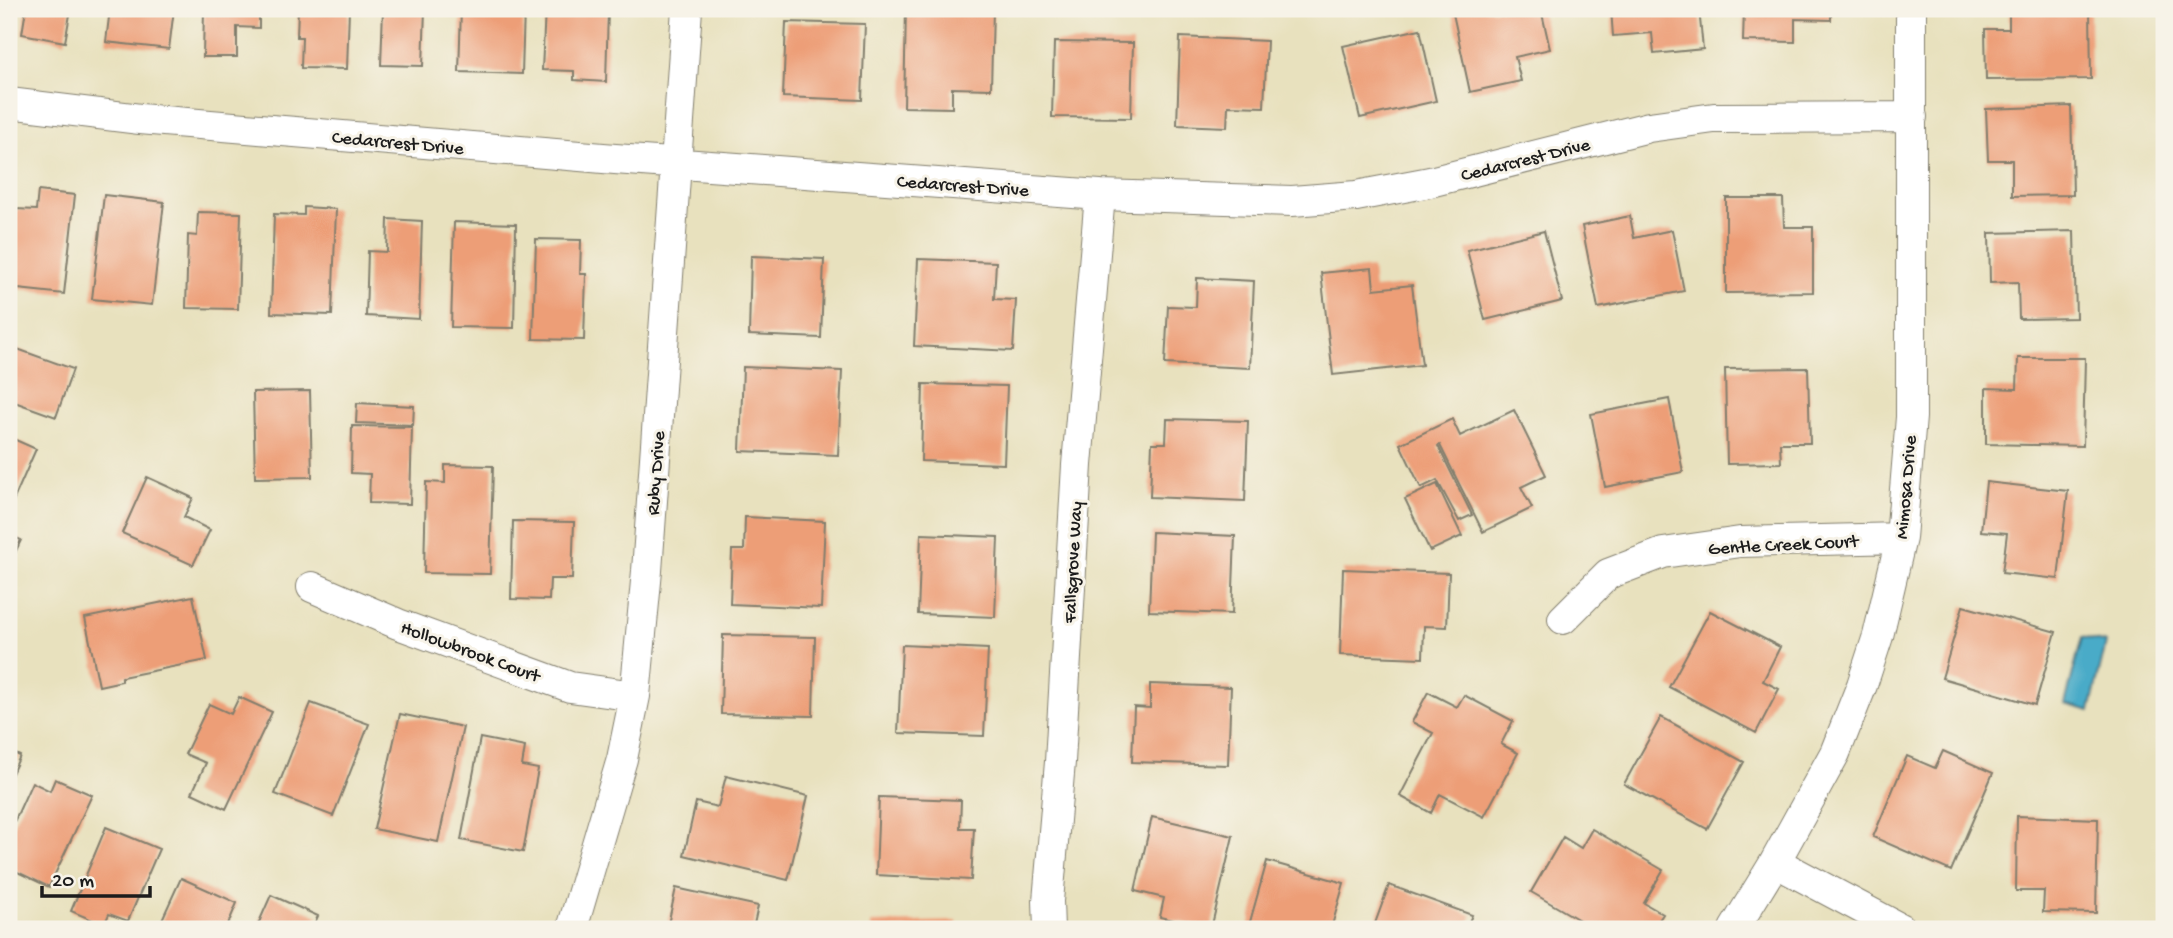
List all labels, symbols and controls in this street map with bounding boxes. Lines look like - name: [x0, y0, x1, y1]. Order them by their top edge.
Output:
- street label: Cedarcrest Drive: [331, 127, 465, 162]
- street label: Cedarcrest Drive: [1459, 134, 1593, 189]
- street label: Cedarcrest Drive: [896, 171, 1030, 204]
- street label: Ruby Drive: [643, 430, 672, 516]
- street label: Mimosa Drive: [1891, 434, 1923, 540]
- street label: Fallsgrove Way: [1060, 500, 1089, 625]
- street label: Gentle Creek Court: [1708, 531, 1861, 562]
- street label: Hollowbrook Court: [397, 617, 545, 690]
- scale bar: [42, 854, 150, 898]
- text: 20 m: [52, 870, 94, 895]

